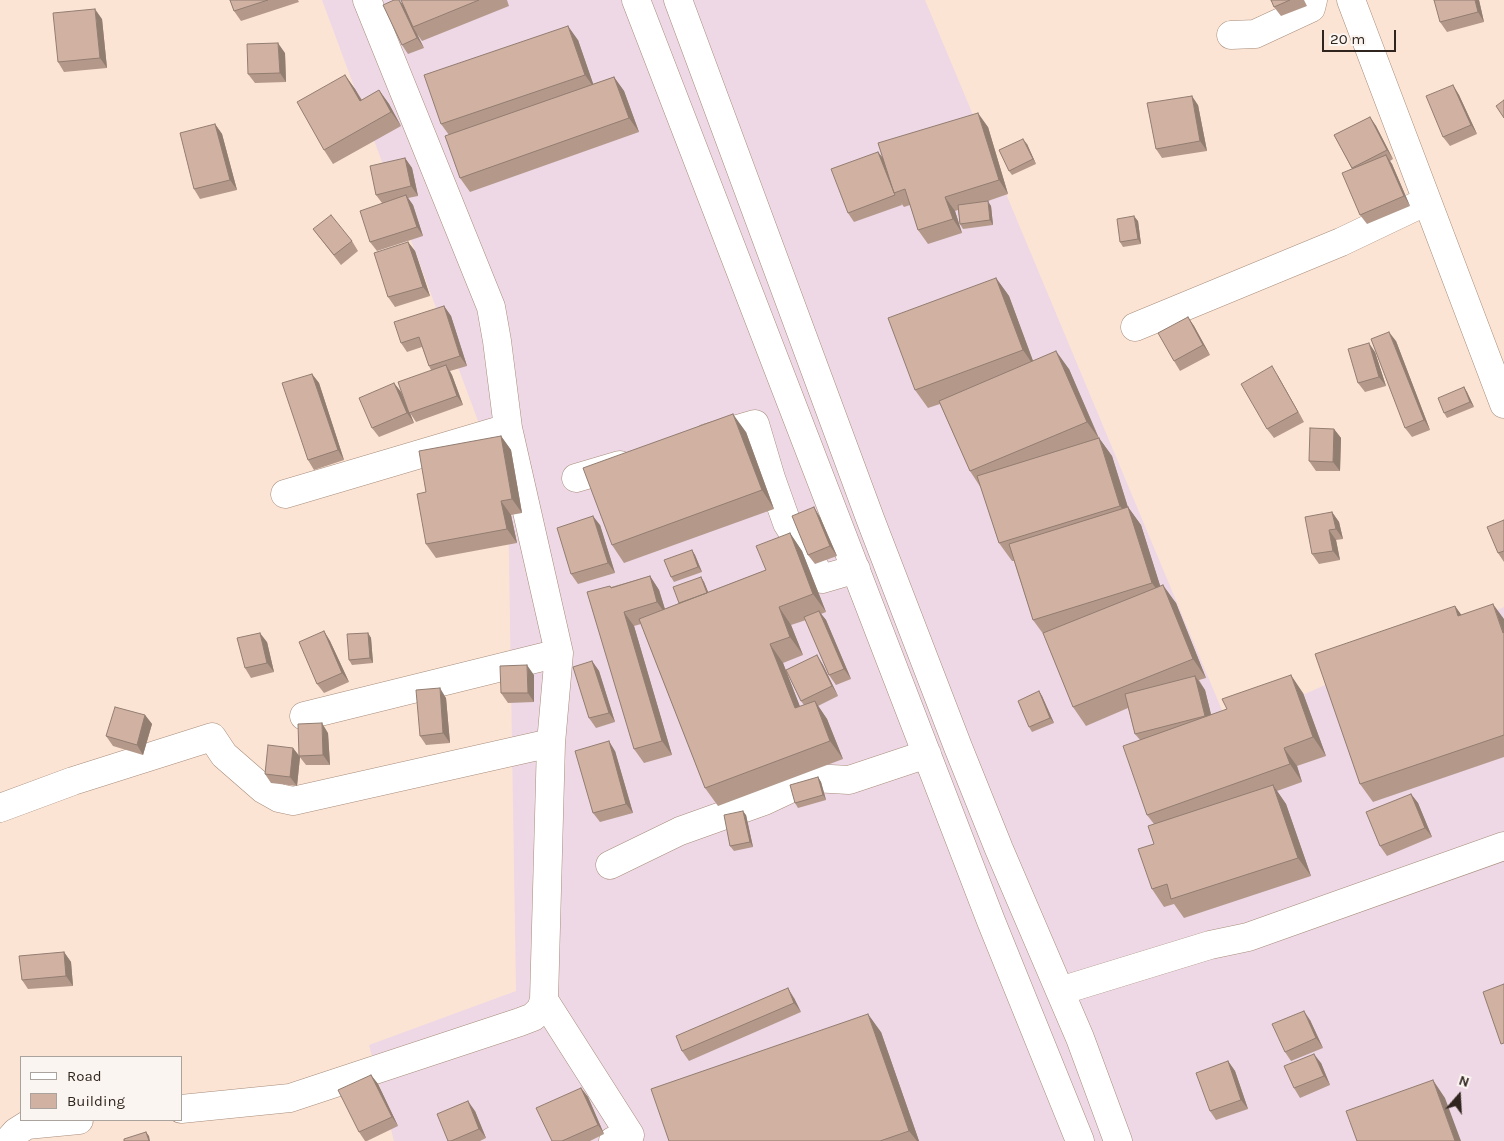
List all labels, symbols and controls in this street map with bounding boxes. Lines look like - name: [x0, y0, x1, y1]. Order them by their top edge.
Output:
- scale bar: [1324, 20, 1398, 52]
- text: 20 m: [1330, 30, 1365, 48]
- legend: [20, 1056, 182, 1121]
- text: Road: [67, 1067, 102, 1085]
- north arrow: [1434, 1071, 1484, 1121]
- text: N: [1457, 1072, 1472, 1091]
- text: Building: [67, 1092, 125, 1110]

